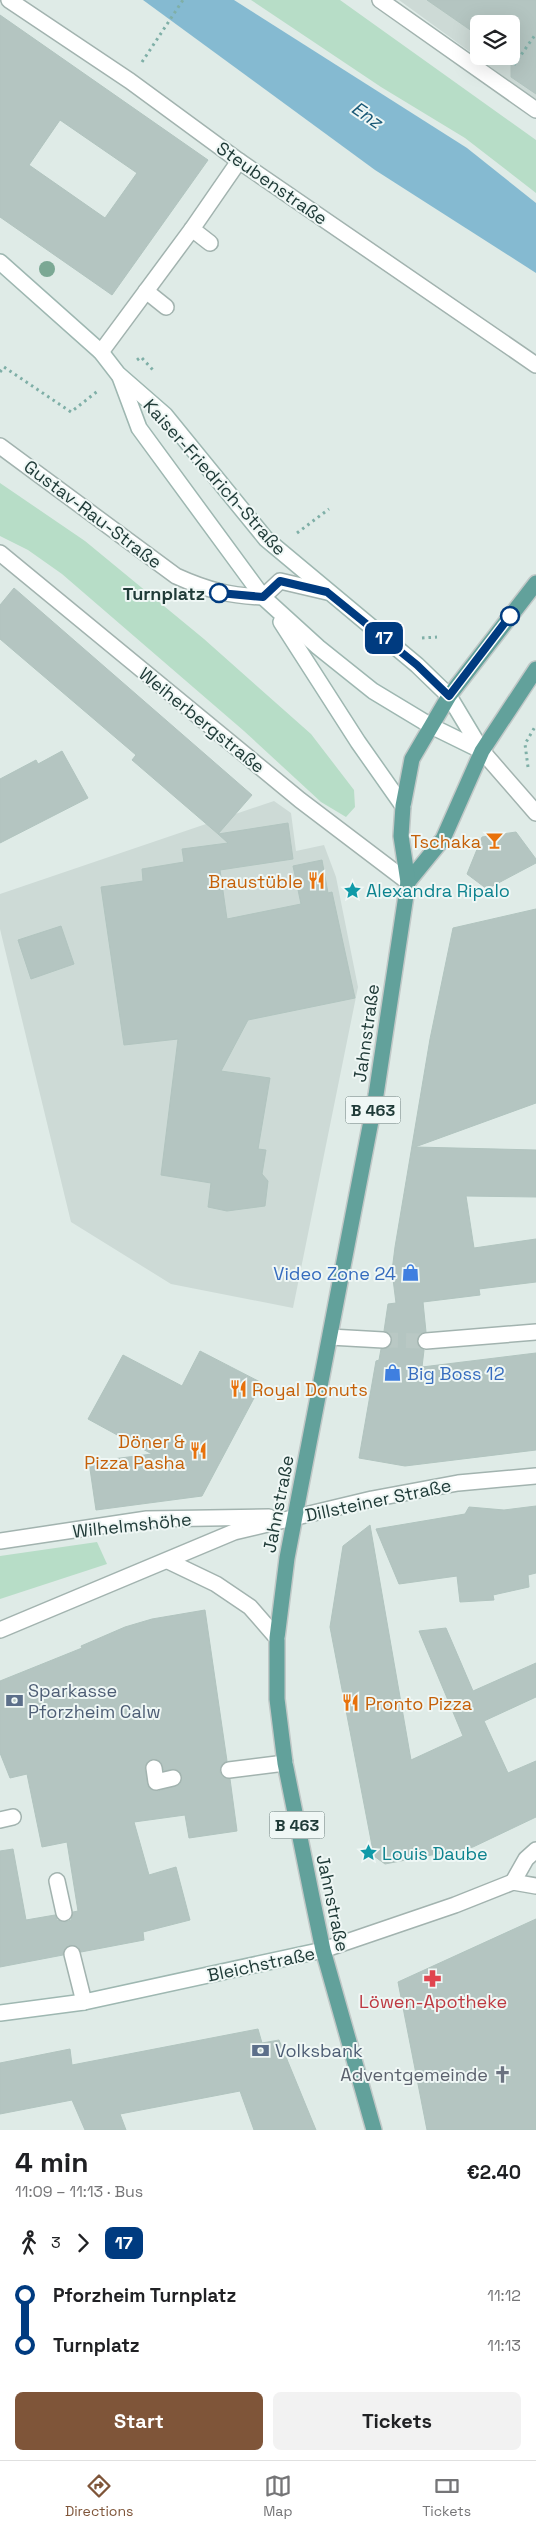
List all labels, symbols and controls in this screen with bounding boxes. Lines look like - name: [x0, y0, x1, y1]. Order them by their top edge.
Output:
- map controls: [470, 15, 520, 65]
- button: layers: [470, 15, 520, 65]
- water label: Enz: [347, 96, 388, 135]
- street label: Steubenstraße: [212, 136, 332, 230]
- street label: Kaiser-Friedrich-Straße: [139, 394, 291, 560]
- street label: Gustav-Rau-Straße: [20, 455, 166, 573]
- place label: Turnplatz: [123, 582, 205, 605]
- marker: Turnplatz: [209, 583, 229, 603]
- unlabelled marker: [500, 606, 520, 626]
- line badge: 17: [362, 622, 406, 654]
- text: 17: [375, 626, 393, 649]
- street label: Weiherbergstraße: [134, 662, 270, 778]
- place label: Tschaka: [411, 830, 481, 853]
- bar icon: Tschaka: [485, 831, 505, 851]
- place label: Braustüble: [208, 870, 303, 893]
- restaurant icon: Braustüble: [307, 871, 327, 891]
- place label: Alexandra Ripalo: [366, 879, 510, 902]
- place icon: Alexandra Ripalo: [342, 880, 362, 900]
- street label: Jahnstraße: [348, 982, 384, 1084]
- road number: B 463: [346, 1096, 400, 1124]
- place label: Video Zone 24: [273, 1262, 396, 1285]
- shop icon: Video Zone 24: [400, 1263, 420, 1283]
- place label: Big Boss 12: [407, 1362, 505, 1385]
- shop icon: Big Boss 12: [383, 1363, 403, 1383]
- place label: Royal Donuts: [252, 1378, 368, 1401]
- restaurant icon: Royal Donuts: [228, 1379, 248, 1399]
- place label: Döner & Pizza Pasha: [84, 1430, 185, 1474]
- restaurant icon: Döner & Pizza Pasha: [189, 1441, 209, 1461]
- street label: Jahnstraße: [257, 1453, 299, 1555]
- street label: Dillsteiner Straße: [303, 1473, 453, 1527]
- street label: Wilhelmshöhe: [71, 1507, 193, 1543]
- place label: Sparkasse Pforzheim Calw: [28, 1679, 161, 1723]
- bank icon: Sparkasse Pforzheim Calw: [4, 1690, 24, 1710]
- place label: Pronto Pizza: [365, 1692, 472, 1715]
- restaurant icon: Pronto Pizza: [341, 1693, 361, 1713]
- road number: B 463: [270, 1812, 324, 1838]
- place label: Louis Daube: [382, 1842, 488, 1865]
- place icon: Louis Daube: [358, 1843, 378, 1863]
- street label: Jahnstraße: [311, 1852, 355, 1954]
- street label: Bleichstraße: [205, 1941, 317, 1987]
- pharmacy icon: Löwen-Apotheke: [423, 1968, 443, 1988]
- place label: Löwen-Apotheke: [359, 1990, 507, 2013]
- place label: Volksbank: [275, 2039, 363, 2062]
- bank icon: Volksbank: [251, 2040, 271, 2060]
- place label: Adventgemeinde: [340, 2063, 488, 2086]
- church icon: Adventgemeinde: [492, 2064, 512, 2084]
- text: 4 min: [15, 2144, 89, 2180]
- text: €2.40: [467, 2160, 521, 2185]
- text: 11:09 – 11:13 · Bus: [15, 2181, 143, 2202]
- icon: walk: [15, 2229, 43, 2257]
- icon: forward: [69, 2229, 97, 2257]
- text: 17: [115, 2231, 133, 2254]
- text: 3: [51, 2232, 61, 2253]
- text: Pforzheim Turnplatz: [53, 2283, 236, 2308]
- text: 11:12: [487, 2285, 521, 2306]
- text: Turnplatz: [53, 2333, 140, 2358]
- text: 11:13: [487, 2335, 521, 2356]
- button: Start: [15, 2392, 263, 2450]
- button: Tickets: [273, 2392, 521, 2450]
- tab: Directions: [65, 2472, 133, 2520]
- tab: Map: [263, 2472, 292, 2520]
- tab: Tickets: [422, 2472, 471, 2520]

